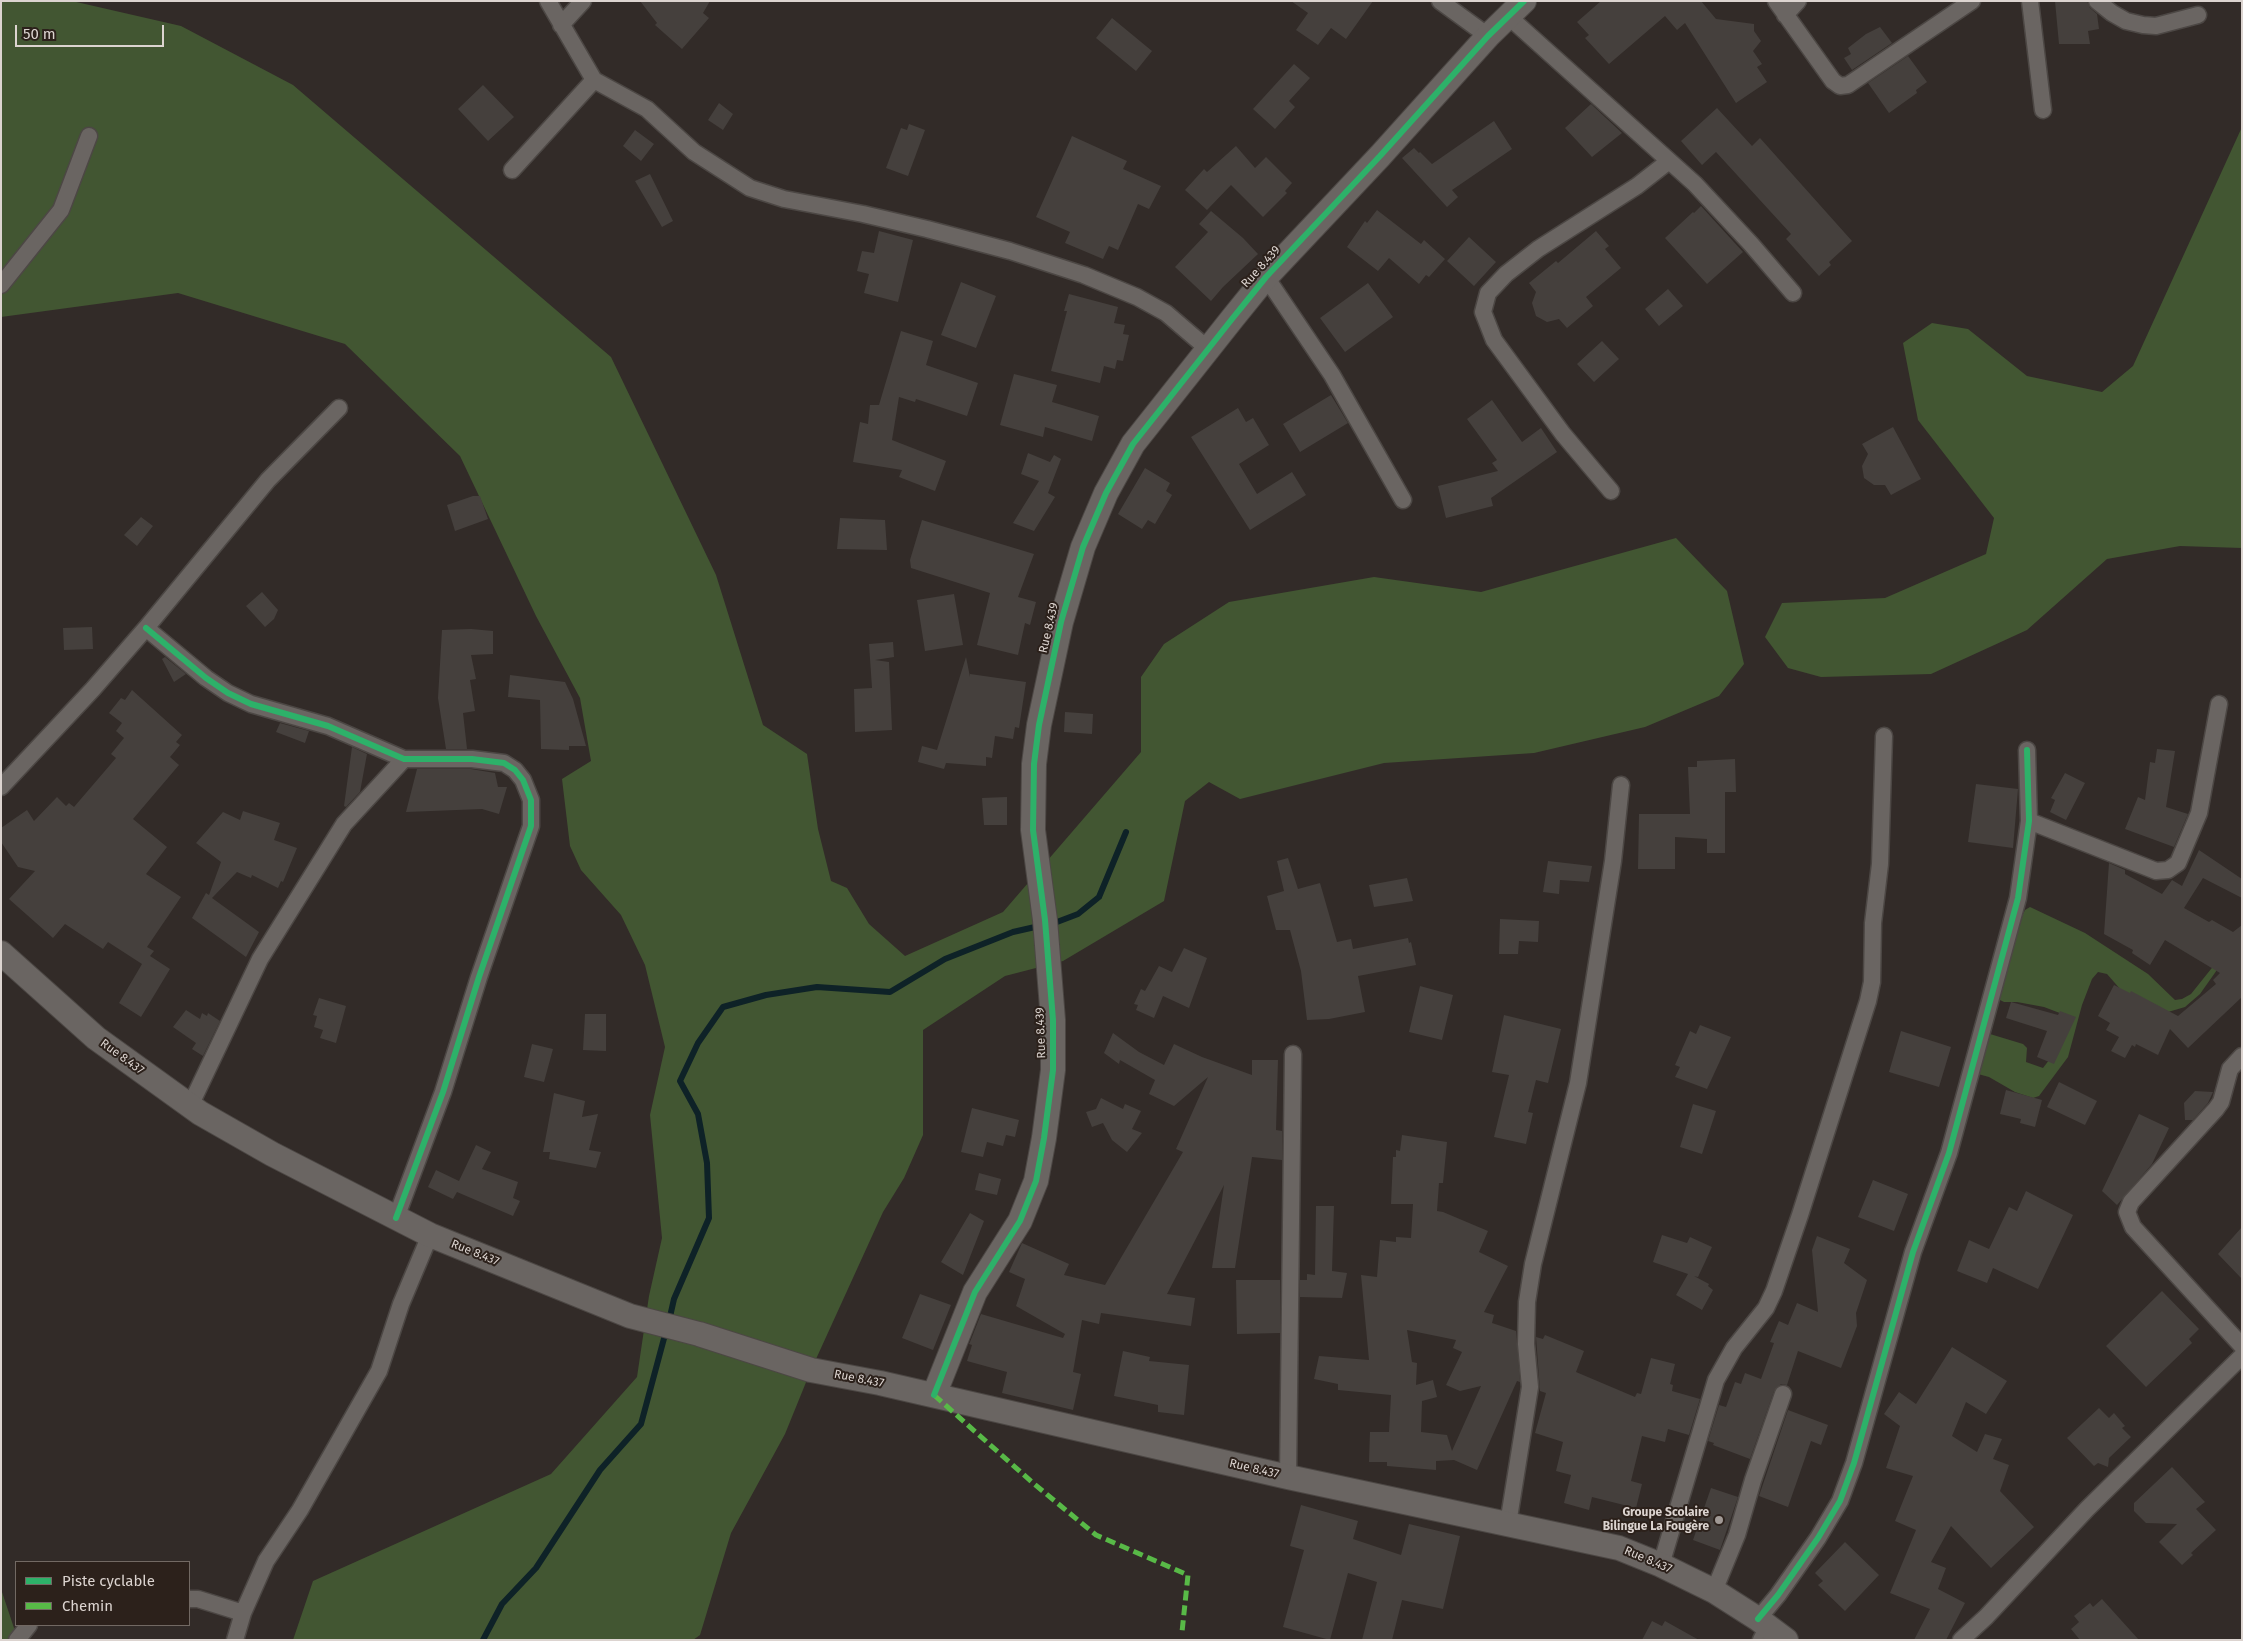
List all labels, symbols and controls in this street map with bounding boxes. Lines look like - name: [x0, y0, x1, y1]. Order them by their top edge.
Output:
- scale bar: [18, 15, 166, 47]
- text: 50 m: [23, 25, 56, 43]
- street label: Rue 8.439: [1238, 243, 1284, 291]
- street label: Rue 8.439: [1036, 601, 1062, 655]
- street label: Rue 8.439: [1033, 1007, 1049, 1059]
- street label: Rue 8.437: [97, 1036, 147, 1078]
- street label: Rue 8.437: [449, 1237, 501, 1269]
- street label: Rue 8.437: [833, 1367, 885, 1391]
- street label: Rue 8.437: [1228, 1456, 1280, 1482]
- place label: Groupe Scolaire Bilingue La Fougère: [1603, 1506, 1709, 1534]
- marker: Groupe Scolaire Bilingue La Fougère: [1713, 1514, 1725, 1526]
- street label: Rue 8.437: [1622, 1544, 1674, 1576]
- legend: [15, 1561, 190, 1626]
- text: Piste cyclable: [62, 1572, 155, 1590]
- text: Chemin: [62, 1597, 113, 1615]

